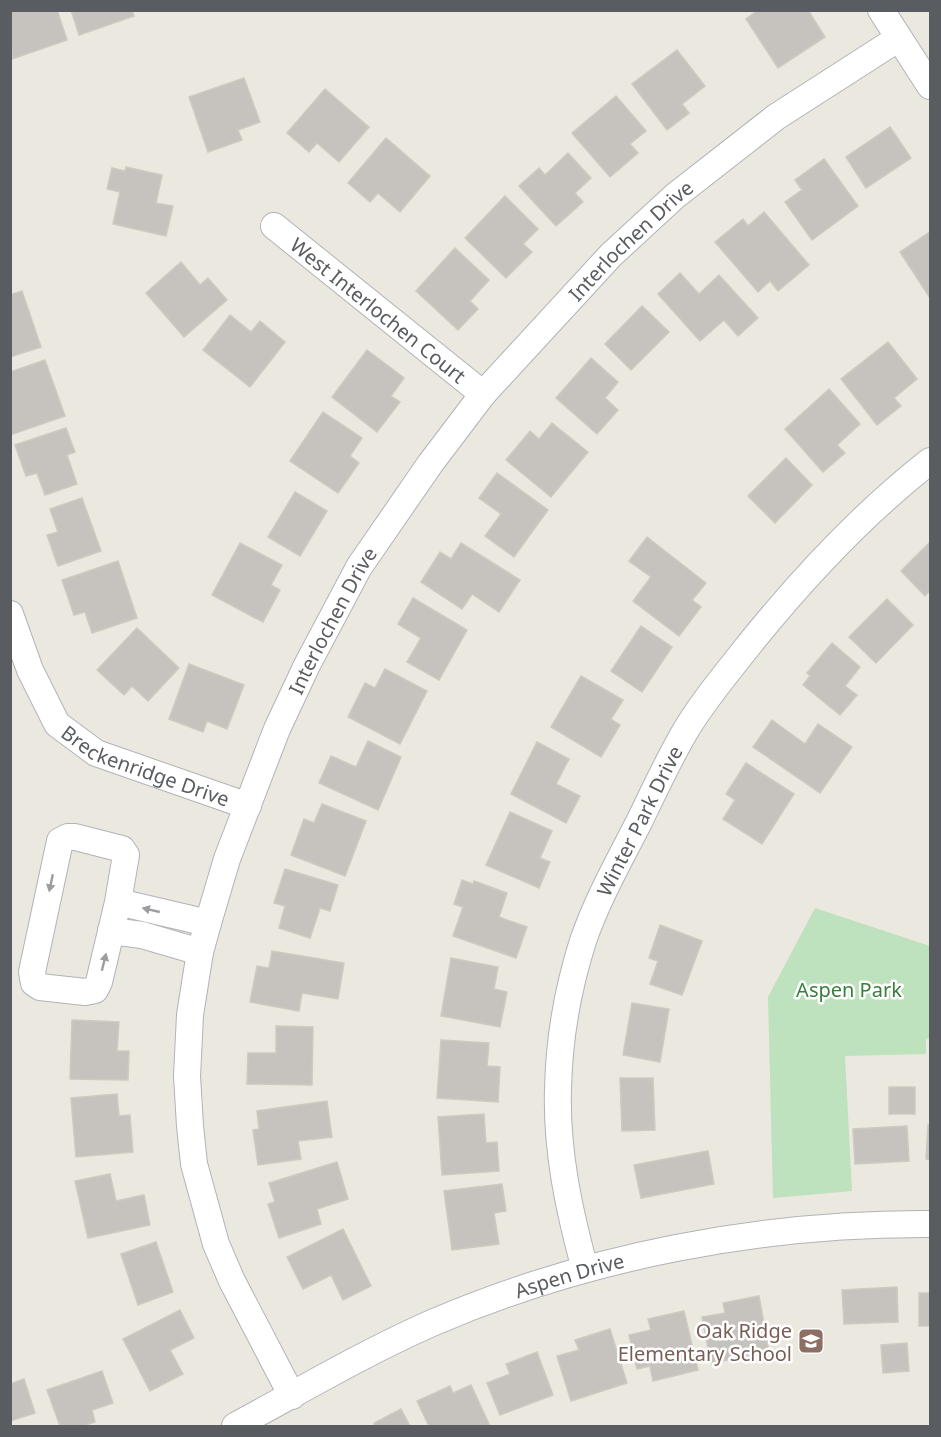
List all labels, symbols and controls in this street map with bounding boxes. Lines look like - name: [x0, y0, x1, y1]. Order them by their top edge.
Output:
- street label: Interlochen Drive: [562, 174, 698, 306]
- street label: West Interlochen Court: [285, 231, 472, 389]
- street label: Interlochen Drive: [282, 541, 383, 699]
- street label: Breckenridge Drive: [56, 719, 233, 812]
- street label: Winter Park Drive: [590, 741, 688, 900]
- one-way arrow: [46, 874, 56, 892]
- one-way arrow: [141, 904, 160, 914]
- one-way arrow: [100, 952, 109, 971]
- park label: Aspen Park: [796, 976, 902, 1003]
- street label: Aspen Drive: [511, 1246, 627, 1304]
- place label: Oak Ridge Elementary School: [618, 1317, 792, 1367]
- school or university icon: Oak Ridge Elementary School: [796, 1326, 826, 1356]

